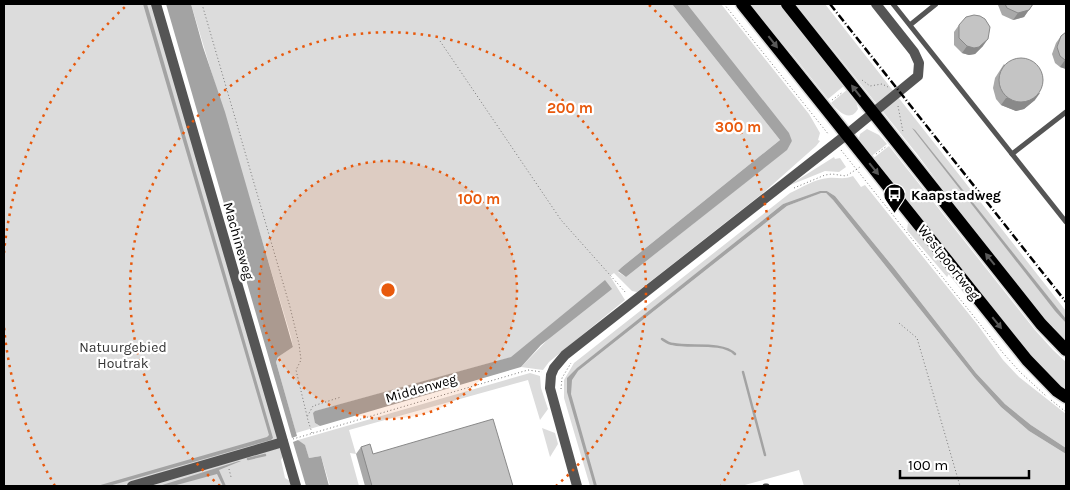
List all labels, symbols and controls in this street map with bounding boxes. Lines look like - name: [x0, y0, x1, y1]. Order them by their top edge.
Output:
- one-way arrow: [767, 35, 778, 48]
- one-way arrow: [850, 85, 861, 98]
- text: 200 m: [547, 99, 593, 117]
- text: 300 m: [715, 118, 761, 136]
- one-way arrow: [868, 162, 879, 175]
- bus stop icon: Kaapstadweg: [883, 183, 907, 214]
- place label: Kaapstadweg: [911, 187, 1001, 204]
- text: 100 m: [458, 190, 500, 208]
- street label: Machineweg: [219, 200, 258, 282]
- street label: Westpoortweg: [914, 221, 983, 303]
- one-way arrow: [984, 253, 995, 266]
- centre of rings: [379, 281, 397, 299]
- one-way arrow: [992, 317, 1003, 330]
- park label: Natuurgebied Houtrak: [79, 339, 167, 372]
- street label: Middenweg: [383, 370, 459, 407]
- scale bar: [900, 448, 1029, 480]
- text: 100 m: [908, 456, 948, 474]

